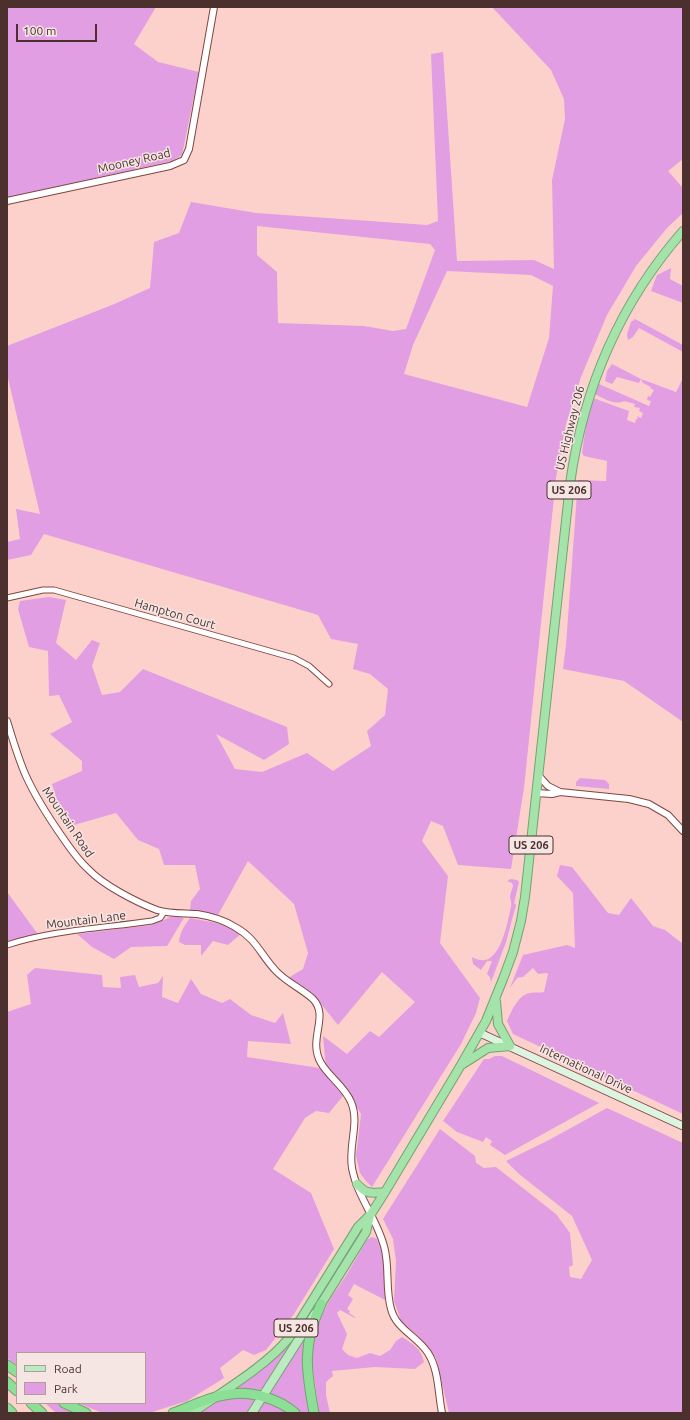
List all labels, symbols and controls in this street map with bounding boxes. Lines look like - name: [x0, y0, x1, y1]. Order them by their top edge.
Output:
- scale bar: [18, 16, 99, 42]
- text: 100 m: [23, 24, 56, 37]
- street label: Mooney Road: [96, 146, 172, 176]
- street label: US Highway 206: [553, 384, 587, 472]
- road number: US 206: [547, 481, 591, 499]
- street label: Hampton Court: [133, 596, 217, 632]
- street label: Mountain Road: [39, 784, 97, 860]
- road number: US 206: [509, 836, 553, 854]
- street label: Mountain Lane: [45, 908, 127, 932]
- street label: International Drive: [537, 1041, 635, 1097]
- road number: US 206: [274, 1319, 318, 1337]
- legend: [16, 1352, 146, 1404]
- text: Road: [54, 1362, 82, 1375]
- text: Park: [54, 1382, 78, 1395]

